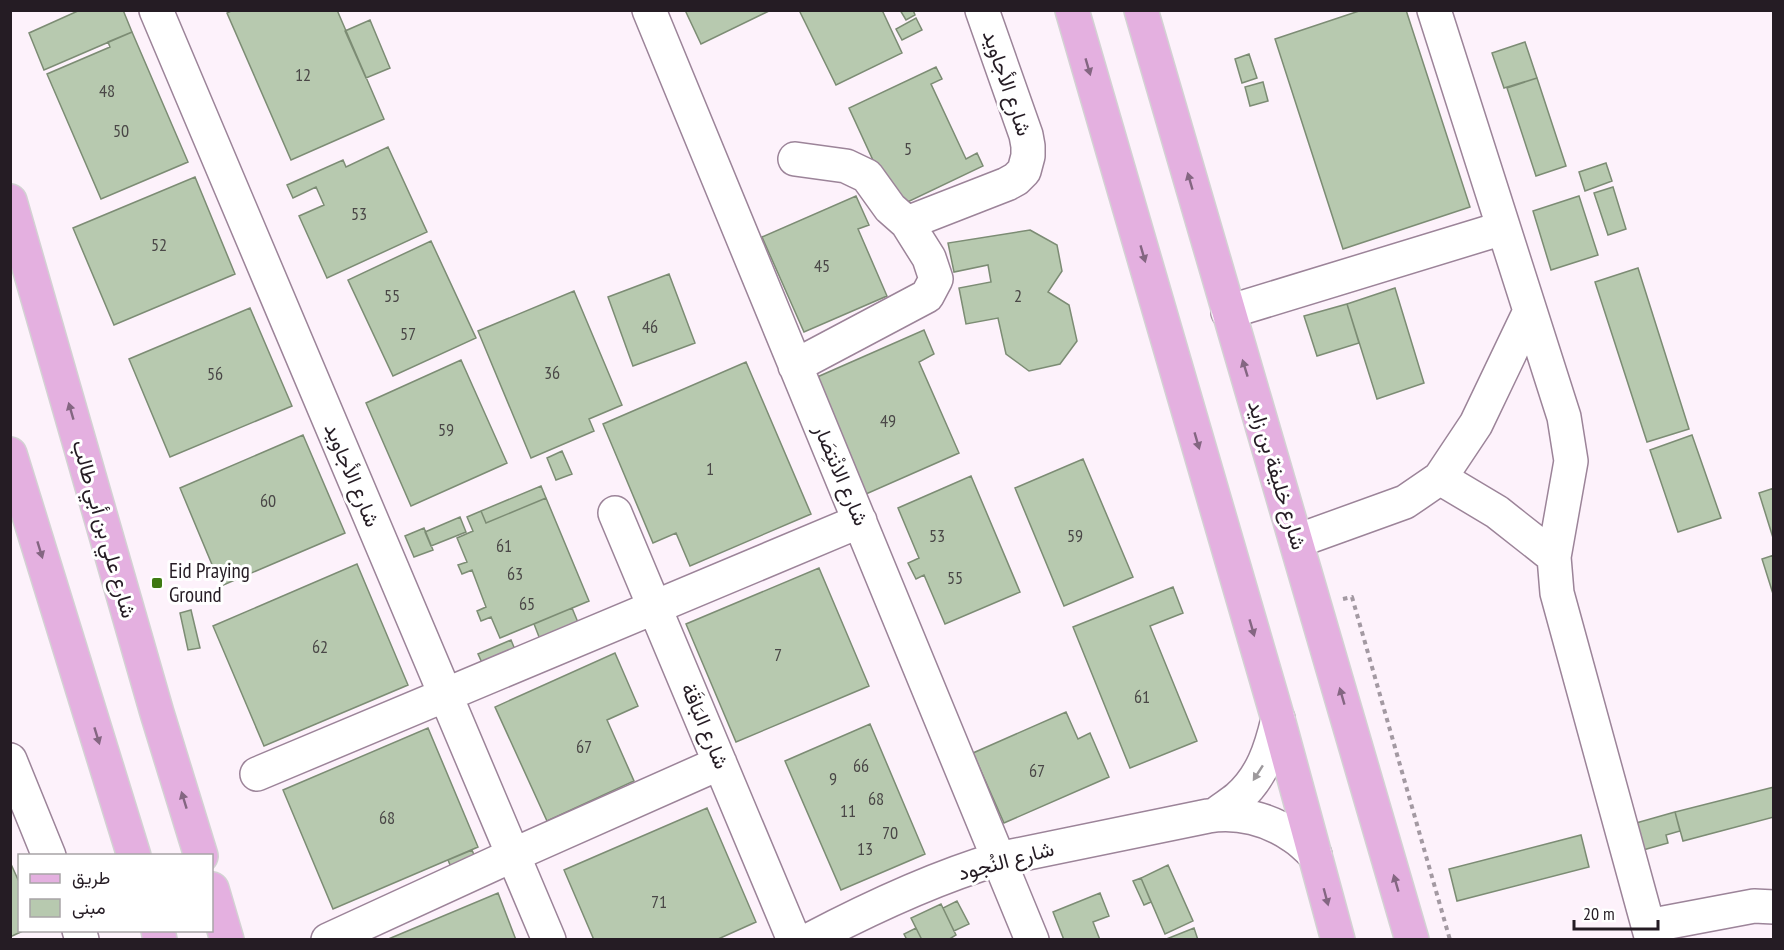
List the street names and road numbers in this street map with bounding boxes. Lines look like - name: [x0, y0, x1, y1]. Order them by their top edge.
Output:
- street label: شارع الأجاويد: [976, 26, 1038, 140]
- street label: شارع خليفة بن زايد: [1241, 397, 1313, 553]
- street label: شارع الأجاويد: [318, 419, 386, 531]
- street label: شارع الانْتِصَار: [807, 419, 875, 530]
- street label: شارع علي بن أبي طالب: [62, 437, 143, 622]
- street label: شارع البَاقَة: [674, 679, 736, 773]
- street label: شارع النُجود: [955, 835, 1057, 887]

